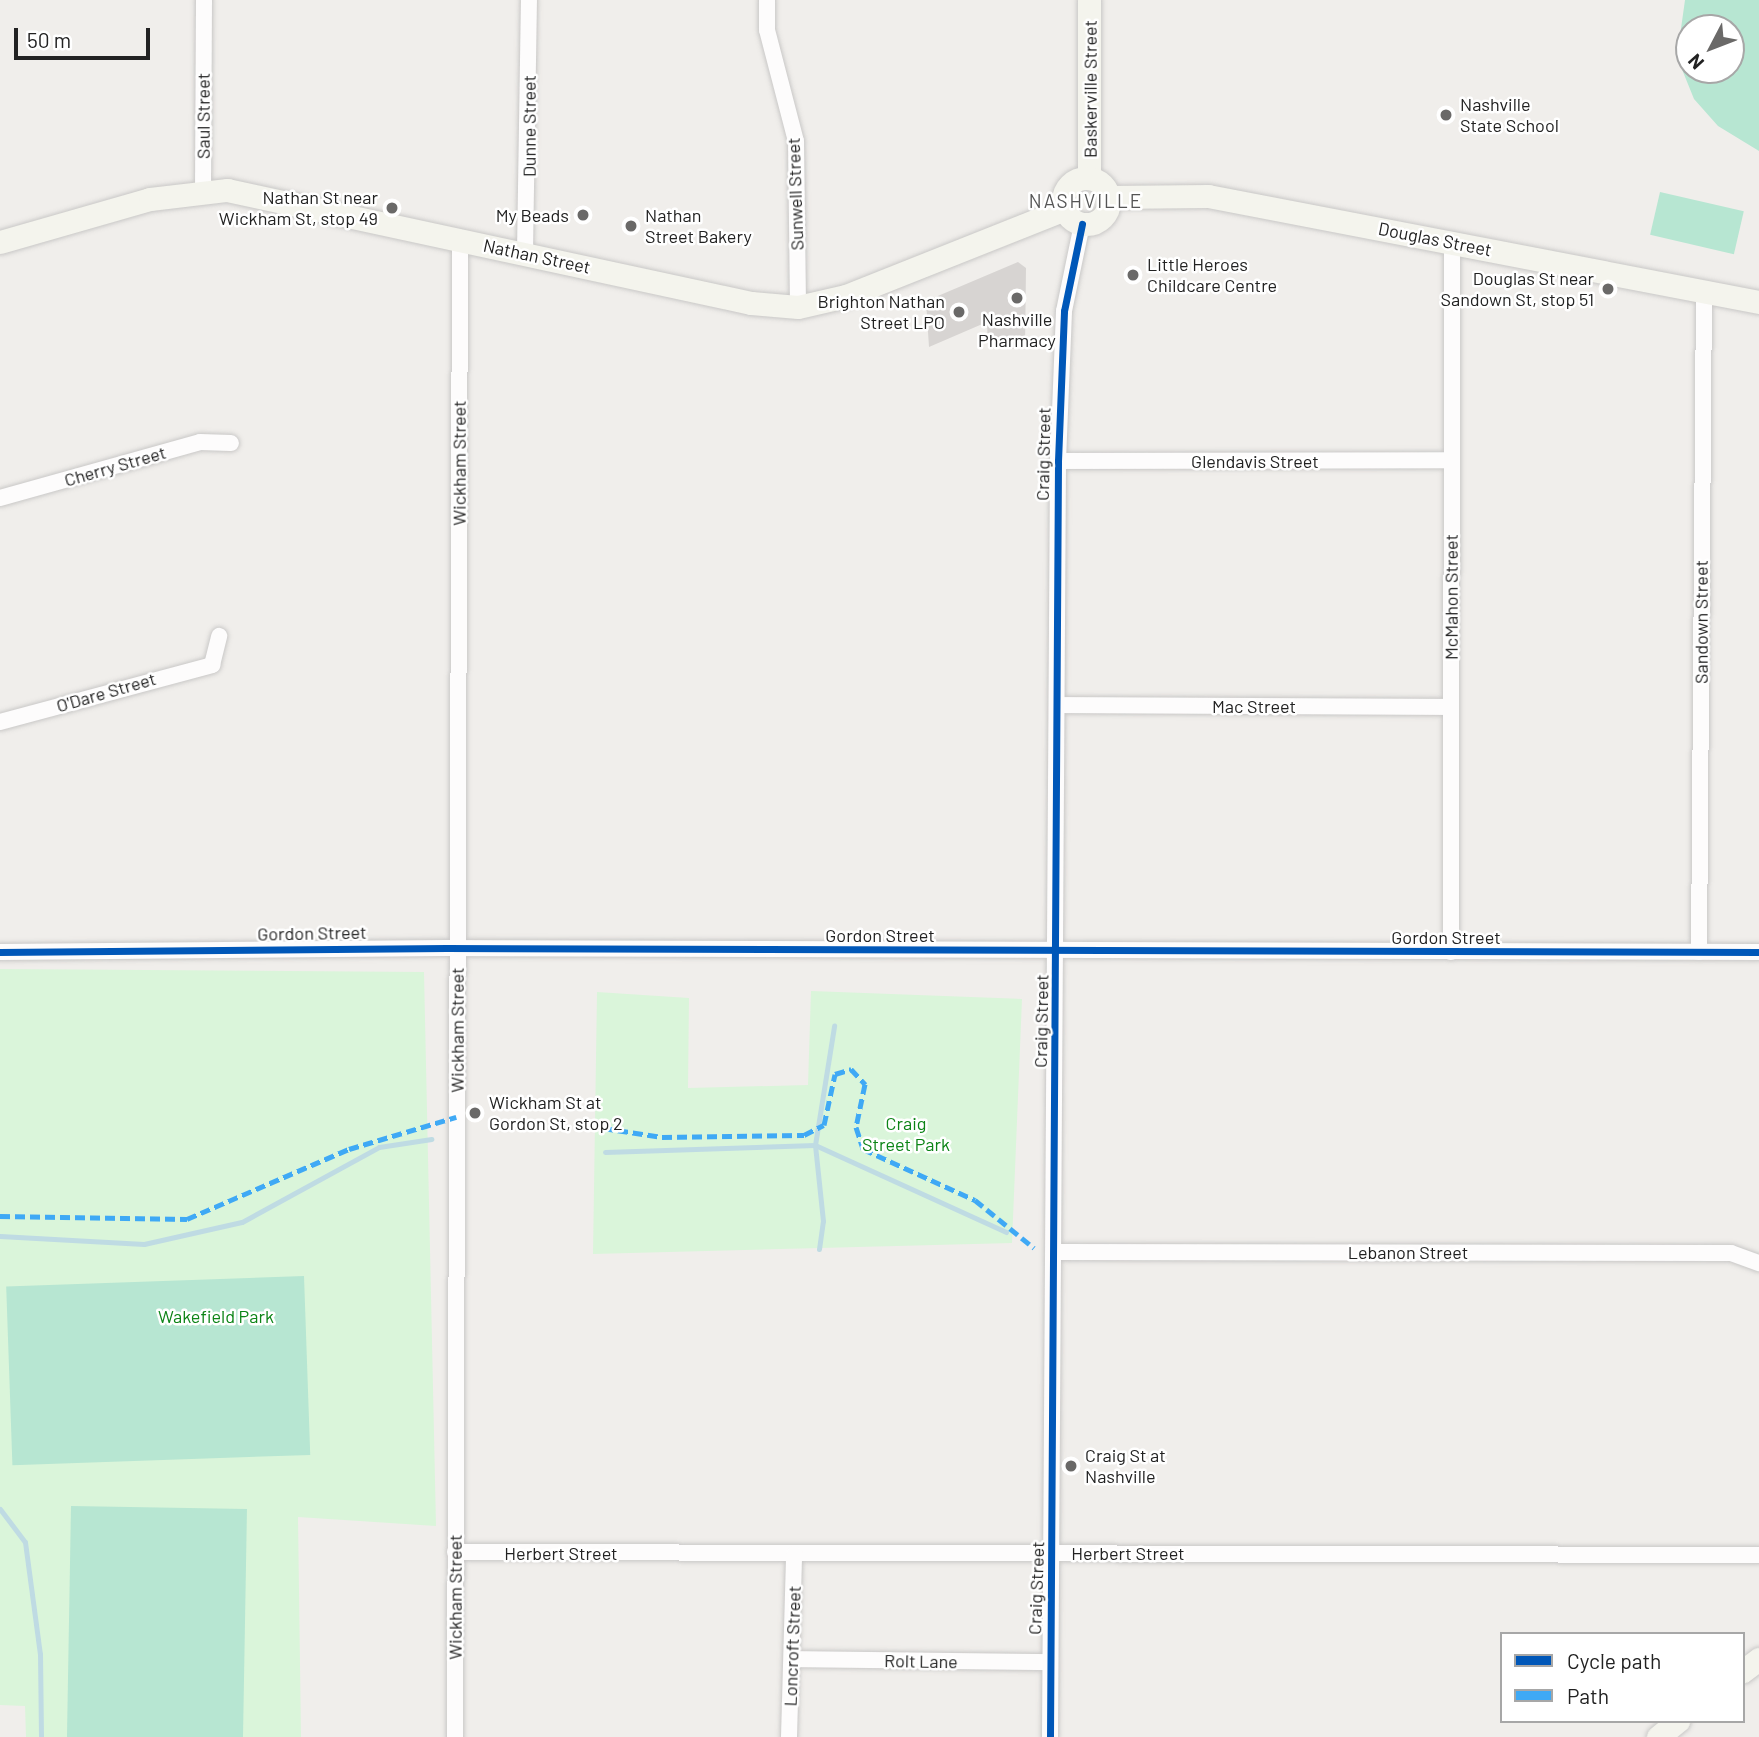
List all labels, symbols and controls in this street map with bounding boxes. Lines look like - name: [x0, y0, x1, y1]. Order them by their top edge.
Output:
- scale bar: [18, 14, 154, 58]
- north arrow: [1675, 14, 1745, 84]
- street label: Baskerville Street: [1079, 20, 1101, 158]
- text: 50 m: [27, 27, 71, 52]
- text: N: [1683, 50, 1708, 74]
- street label: Saul Street: [192, 73, 214, 159]
- street label: Dunne Street: [518, 75, 540, 177]
- place label: Nashville State School: [1460, 94, 1559, 136]
- marker: Nashville State School: [1438, 107, 1454, 123]
- street label: Sunwell Street: [782, 137, 808, 251]
- place label: Nathan St near Wickham St, stop 49: [219, 187, 378, 230]
- district label: NASHVILLE: [1030, 190, 1142, 212]
- marker: Nathan St near Wickham St, stop 49: [384, 200, 400, 216]
- place label: My Beads: [496, 204, 569, 226]
- place label: Nathan Street Bakery: [645, 205, 752, 248]
- marker: My Beads: [575, 207, 591, 223]
- street label: Douglas Street: [1377, 217, 1493, 261]
- marker: Nathan Street Bakery: [623, 218, 639, 234]
- street label: Nathan Street: [481, 234, 593, 278]
- place label: Little Heroes Childcare Centre: [1147, 254, 1277, 296]
- marker: Little Heroes Childcare Centre: [1125, 267, 1141, 283]
- place label: Douglas St near Sandown St, stop 51: [1440, 268, 1594, 310]
- marker: Douglas St near Sandown St, stop 51: [1600, 281, 1616, 297]
- marker: Nashville Pharmacy: [1009, 290, 1025, 306]
- place label: Brighton Nathan Street LPO: [817, 291, 945, 334]
- marker: Brighton Nathan Street LPO: [951, 304, 967, 320]
- place label: Nashville Pharmacy: [978, 309, 1056, 352]
- street label: Wickham Street: [448, 400, 470, 526]
- street label: Craig Street: [1031, 407, 1055, 501]
- street label: Cherry Street: [62, 441, 168, 491]
- street label: Glendavis Street: [1191, 450, 1319, 472]
- street label: McMahon Street: [1440, 534, 1462, 660]
- street label: Sandown Street: [1690, 560, 1712, 684]
- street label: O'Dare Street: [54, 667, 158, 717]
- street label: Mac Street: [1212, 695, 1296, 717]
- street label: Gordon Street: [257, 921, 367, 945]
- street label: Gordon Street: [825, 924, 935, 946]
- street label: Gordon Street: [1391, 926, 1501, 948]
- street label: Wickham Street: [446, 967, 468, 1093]
- street label: Craig Street: [1029, 974, 1053, 1068]
- place label: Wickham St at Gordon St, stop 2: [489, 1092, 623, 1134]
- marker: Wickham St at Gordon St, stop 2: [467, 1105, 483, 1121]
- park label: Craig Street Park: [862, 1113, 950, 1156]
- street label: Lebanon Street: [1348, 1241, 1468, 1263]
- park label: Wakefield Park: [158, 1305, 274, 1327]
- place label: Craig St at Nashville: [1085, 1445, 1166, 1488]
- marker: Craig St at Nashville: [1063, 1458, 1079, 1474]
- street label: Wickham Street: [444, 1534, 466, 1660]
- street label: Craig Street: [1024, 1541, 1048, 1635]
- street label: Herbert Street: [504, 1542, 618, 1564]
- street label: Herbert Street: [1071, 1542, 1185, 1564]
- street label: Loncroft Street: [779, 1585, 805, 1707]
- legend: [1500, 1632, 1745, 1723]
- text: Cycle path: [1567, 1648, 1661, 1673]
- street label: Rolt Lane: [884, 1650, 958, 1672]
- text: Path: [1567, 1683, 1609, 1708]

